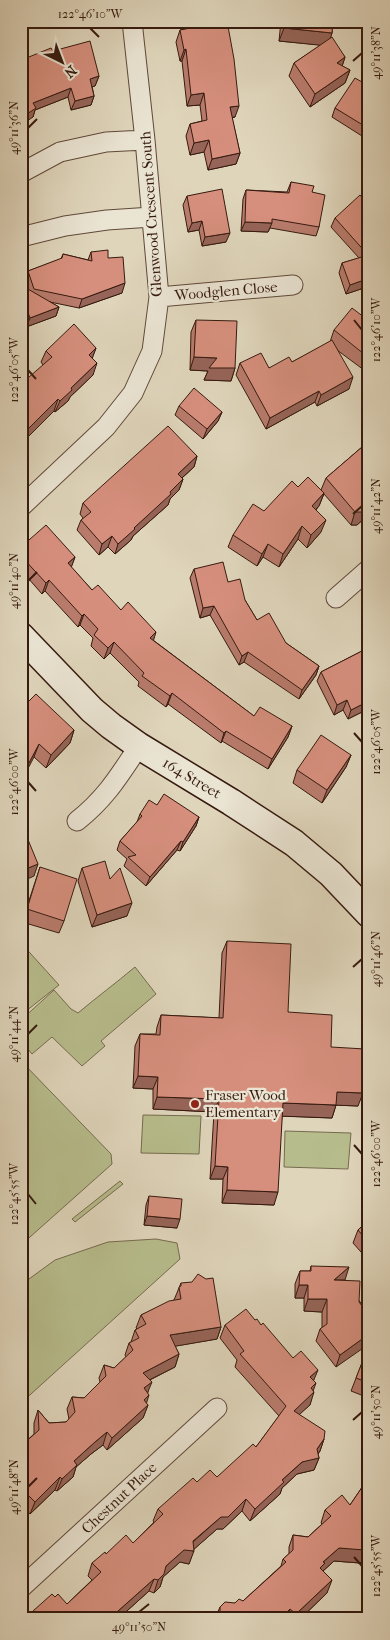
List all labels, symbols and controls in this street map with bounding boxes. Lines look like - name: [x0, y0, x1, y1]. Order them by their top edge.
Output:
- text: 122°46'10"W: [58, 7, 123, 21]
- text: 49°11'38"N: [369, 26, 383, 80]
- north arrow: [38, 38, 88, 88]
- text: N: [60, 61, 80, 81]
- text: 49°11'36"N: [7, 101, 21, 155]
- street label: Glenwood Crescent South: [136, 130, 166, 297]
- street label: Woodglen Close: [173, 277, 279, 305]
- text: 122°46'10"W: [369, 297, 383, 362]
- text: 122°46'05"W: [7, 336, 21, 403]
- text: 49°11'42"N: [369, 478, 383, 534]
- text: 49°11'40"N: [7, 553, 21, 609]
- text: 122°46'05"W: [369, 708, 383, 775]
- text: 122°46'00"W: [7, 747, 21, 815]
- street label: 164 Street: [159, 754, 225, 803]
- text: 49°11'46"N: [369, 931, 383, 987]
- text: 49°11'44"N: [7, 1006, 21, 1062]
- place label: Fraser Wood Elementary: [205, 1086, 287, 1121]
- marker: Fraser Wood Elementary: [189, 1098, 201, 1110]
- text: 122°46'00"W: [369, 1119, 383, 1187]
- text: 122°45'55"W: [7, 1162, 21, 1225]
- text: 49°11'50"N: [369, 1385, 383, 1439]
- street label: Chestnut Place: [78, 1458, 161, 1537]
- text: 49°11'48"N: [7, 1459, 21, 1515]
- text: 122°45'55"W: [369, 1534, 383, 1597]
- text: 49°11'50"N: [112, 1620, 166, 1634]

